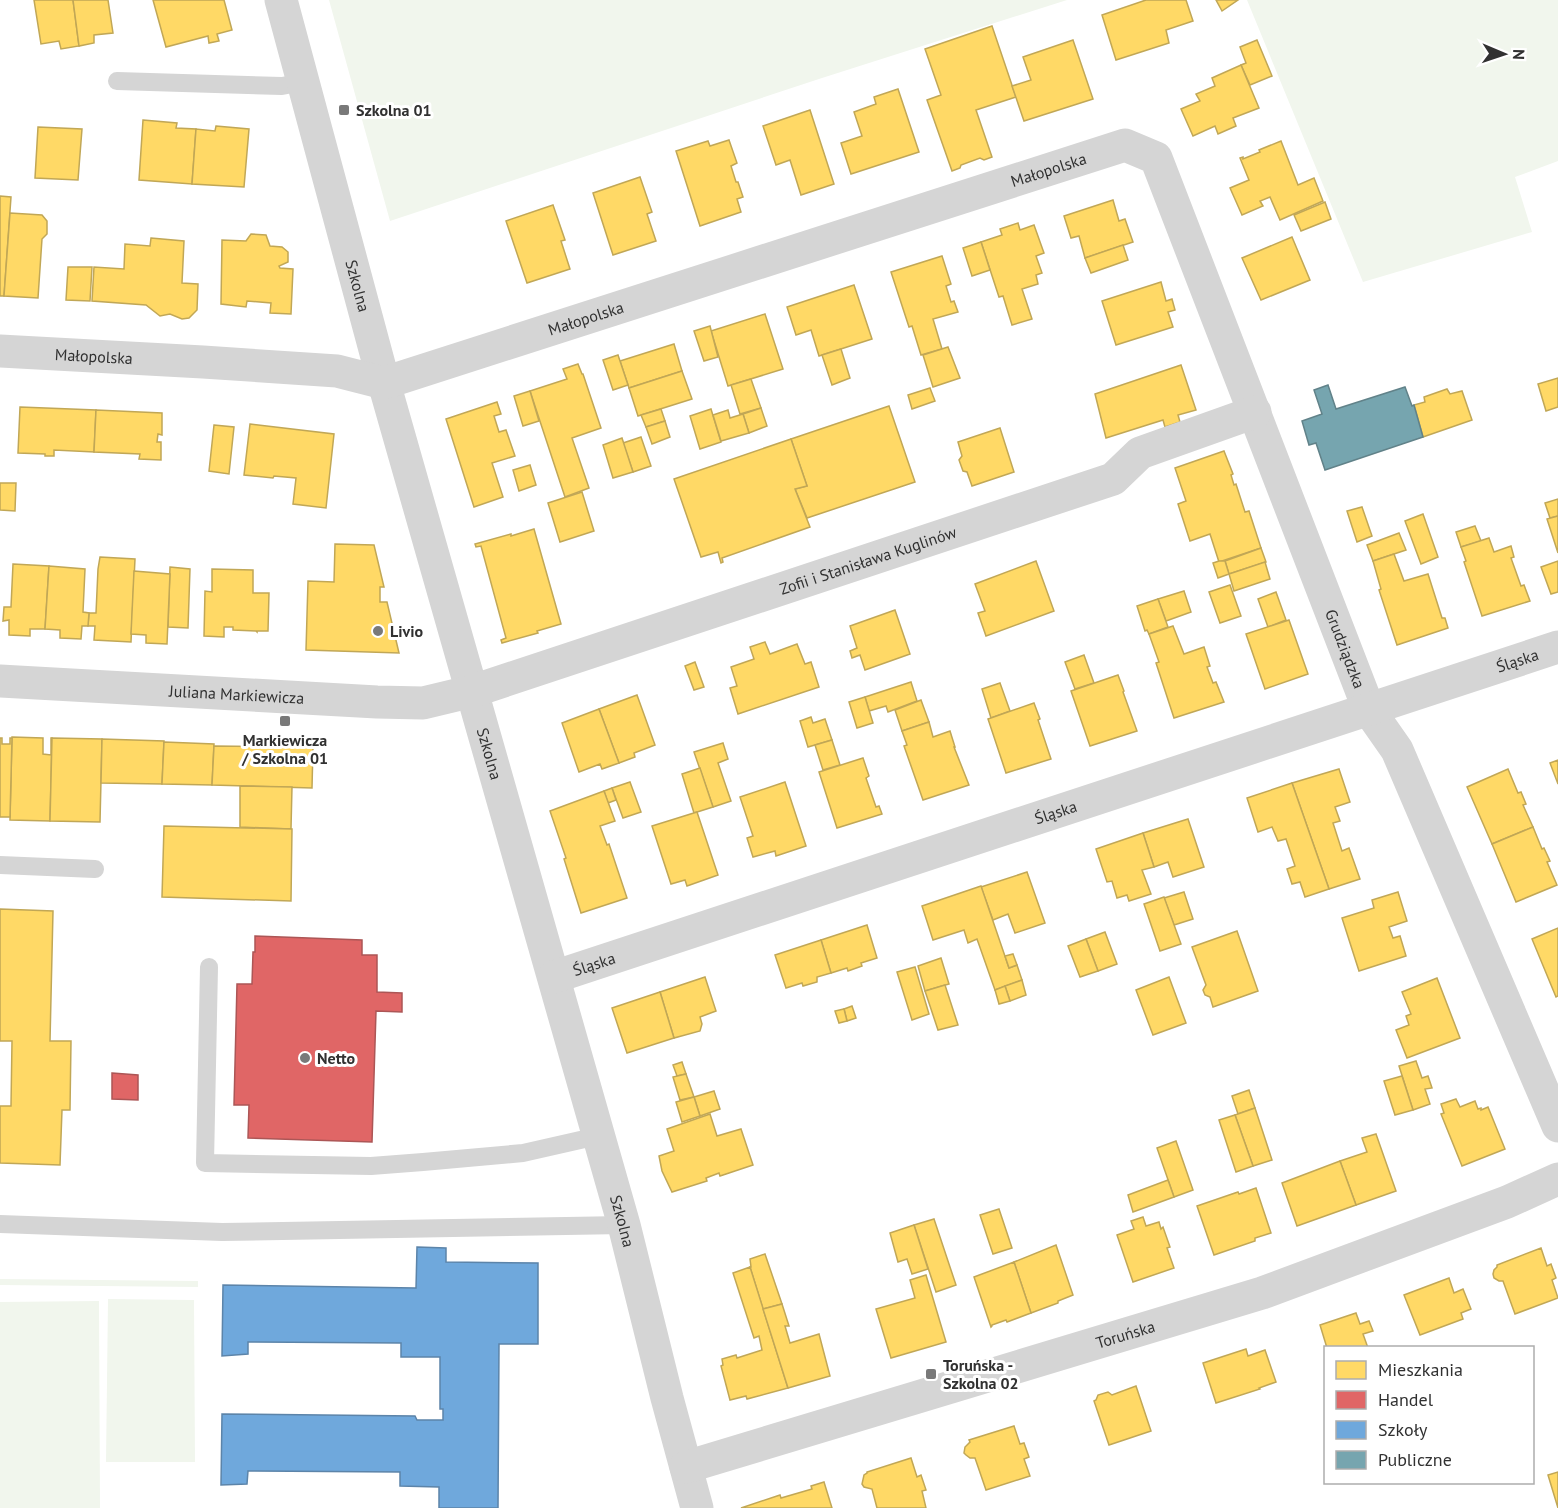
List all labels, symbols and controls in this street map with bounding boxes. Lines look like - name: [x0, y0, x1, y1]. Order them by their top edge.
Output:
- north arrow: [1474, 24, 1534, 84]
- text: N: [1509, 49, 1529, 60]
- place label: Szkolna 01: [356, 100, 432, 120]
- marker: Szkolna 01: [337, 103, 351, 117]
- street label: Małopolska: [1008, 148, 1089, 191]
- street label: Szkolna: [341, 258, 374, 314]
- street label: Małopolska: [545, 297, 626, 340]
- street label: Małopolska: [54, 344, 133, 368]
- street label: Zofii i Stanisława Kuglinów: [777, 522, 959, 599]
- street label: Grudziądzka: [1321, 606, 1370, 691]
- place label: Livio: [390, 621, 423, 641]
- marker: Livio: [371, 624, 385, 638]
- street label: Śląska: [1494, 644, 1541, 677]
- street label: Juliana Markiewicza: [168, 680, 305, 708]
- marker: Markiewicza / Szkolna 01: [278, 714, 292, 728]
- street label: Szkolna: [473, 725, 507, 782]
- place label: Markiewicza / Szkolna 01: [241, 730, 328, 768]
- street label: Śląska: [1032, 796, 1079, 828]
- street label: Śląska: [570, 948, 618, 980]
- place label: Netto: [317, 1048, 356, 1068]
- marker: Netto: [298, 1051, 312, 1065]
- street label: Szkolna: [606, 1193, 639, 1249]
- street label: Toruńska: [1093, 1316, 1157, 1353]
- legend: [1324, 1346, 1534, 1484]
- place label: Toruńska - Szkolna 02: [943, 1355, 1019, 1393]
- text: Mieszkania: [1378, 1358, 1463, 1381]
- marker: Toruńska - Szkolna 02: [924, 1367, 938, 1381]
- text: Handel: [1378, 1388, 1434, 1411]
- text: Szkoły: [1378, 1418, 1428, 1441]
- text: Publiczne: [1378, 1448, 1452, 1471]

